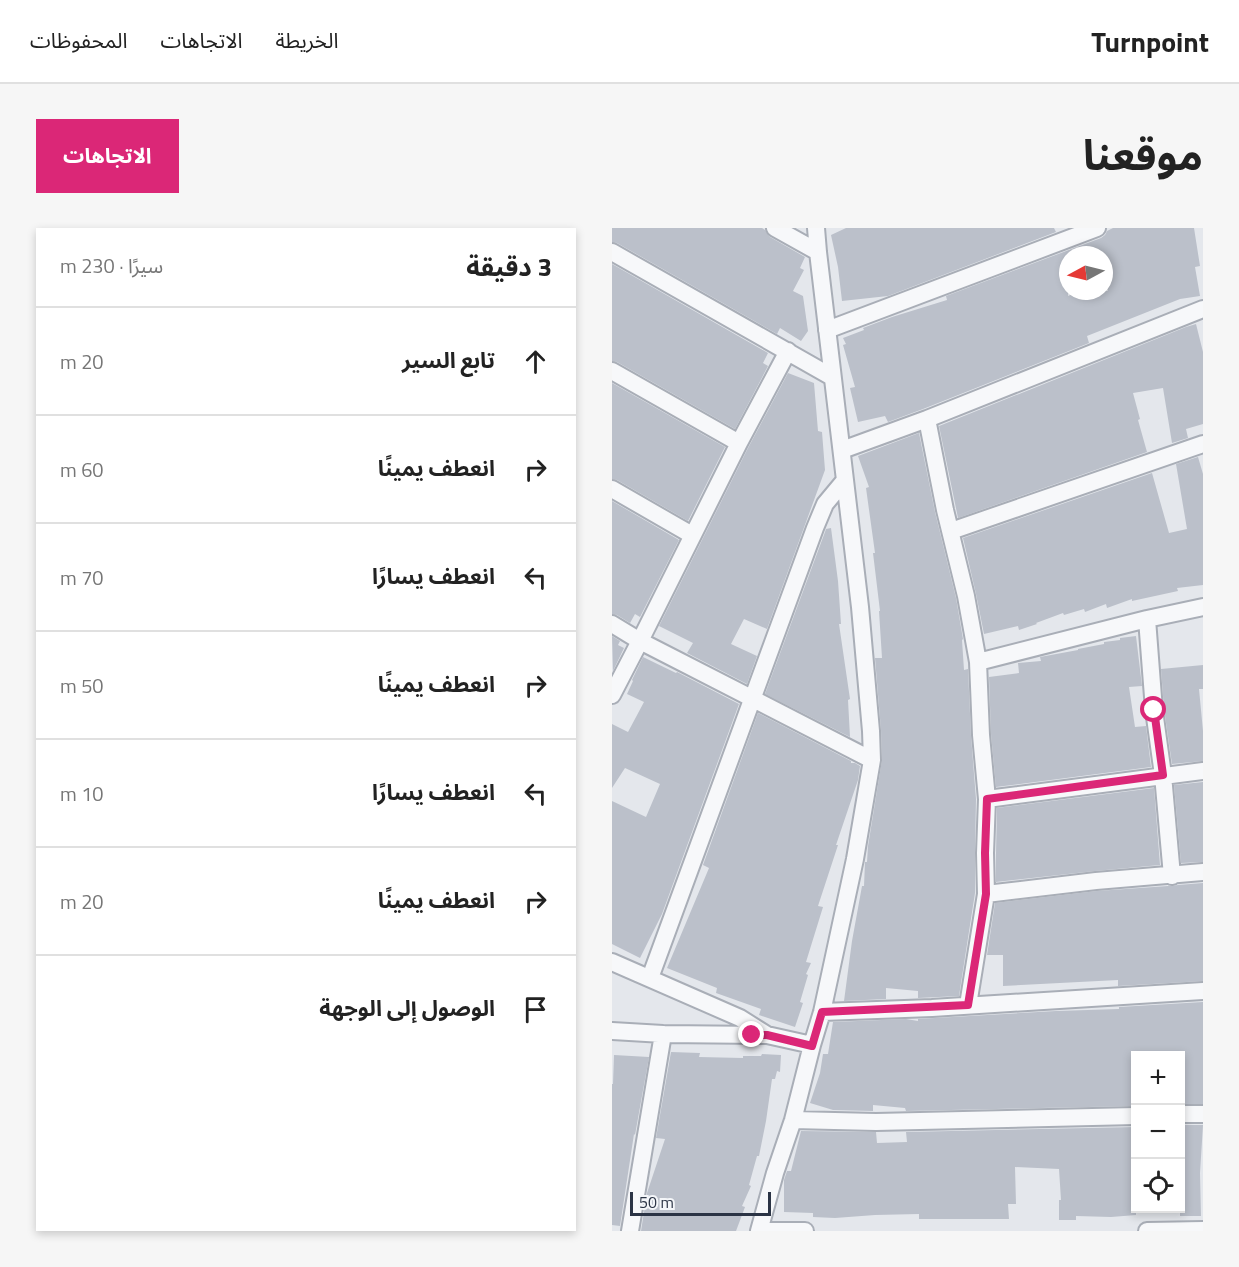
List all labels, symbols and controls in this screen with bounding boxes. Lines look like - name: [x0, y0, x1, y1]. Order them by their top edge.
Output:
- text: Turnpoint: [1091, 20, 1209, 63]
- text: المحفوظات: [30, 24, 127, 56]
- text: الاتجاهات: [160, 24, 242, 56]
- text: الخريطة: [275, 24, 338, 56]
- button: الاتجاهات: [36, 119, 179, 193]
- text: موقعنا: [1083, 122, 1203, 186]
- north arrow: [1059, 246, 1113, 300]
- text: 3 دقيقة: [466, 247, 552, 286]
- text: سيرًا · 230 m: [60, 250, 163, 281]
- text: تابع السير: [402, 343, 495, 377]
- icon: ahead: [519, 345, 552, 378]
- text: 20 m: [60, 346, 104, 377]
- text: انعطف يمينًا: [378, 451, 495, 485]
- icon: right: [519, 453, 552, 486]
- text: 60 m: [60, 454, 104, 485]
- text: انعطف يسارًا: [372, 559, 495, 593]
- icon: left: [519, 561, 552, 594]
- text: 70 m: [60, 562, 104, 593]
- text: انعطف يمينًا: [378, 667, 495, 701]
- icon: right: [519, 669, 552, 702]
- text: 50 m: [60, 670, 104, 701]
- route start: [1140, 696, 1166, 722]
- text: انعطف يسارًا: [372, 775, 495, 809]
- icon: left: [519, 777, 552, 810]
- text: 10 m: [60, 778, 104, 809]
- text: انعطف يمينًا: [378, 883, 495, 917]
- icon: right: [519, 885, 552, 918]
- text: 20 m: [60, 886, 104, 917]
- text: الوصول إلى الوجهة: [319, 991, 495, 1025]
- icon: arrive: [519, 993, 552, 1026]
- route end: [738, 1021, 764, 1047]
- map controls: [1131, 1051, 1185, 1213]
- button: +: [1131, 1051, 1185, 1105]
- button: −: [1131, 1105, 1185, 1159]
- button: locate: [1131, 1159, 1185, 1213]
- scale bar: [630, 1189, 771, 1216]
- text: 50 m: [639, 1190, 674, 1214]

